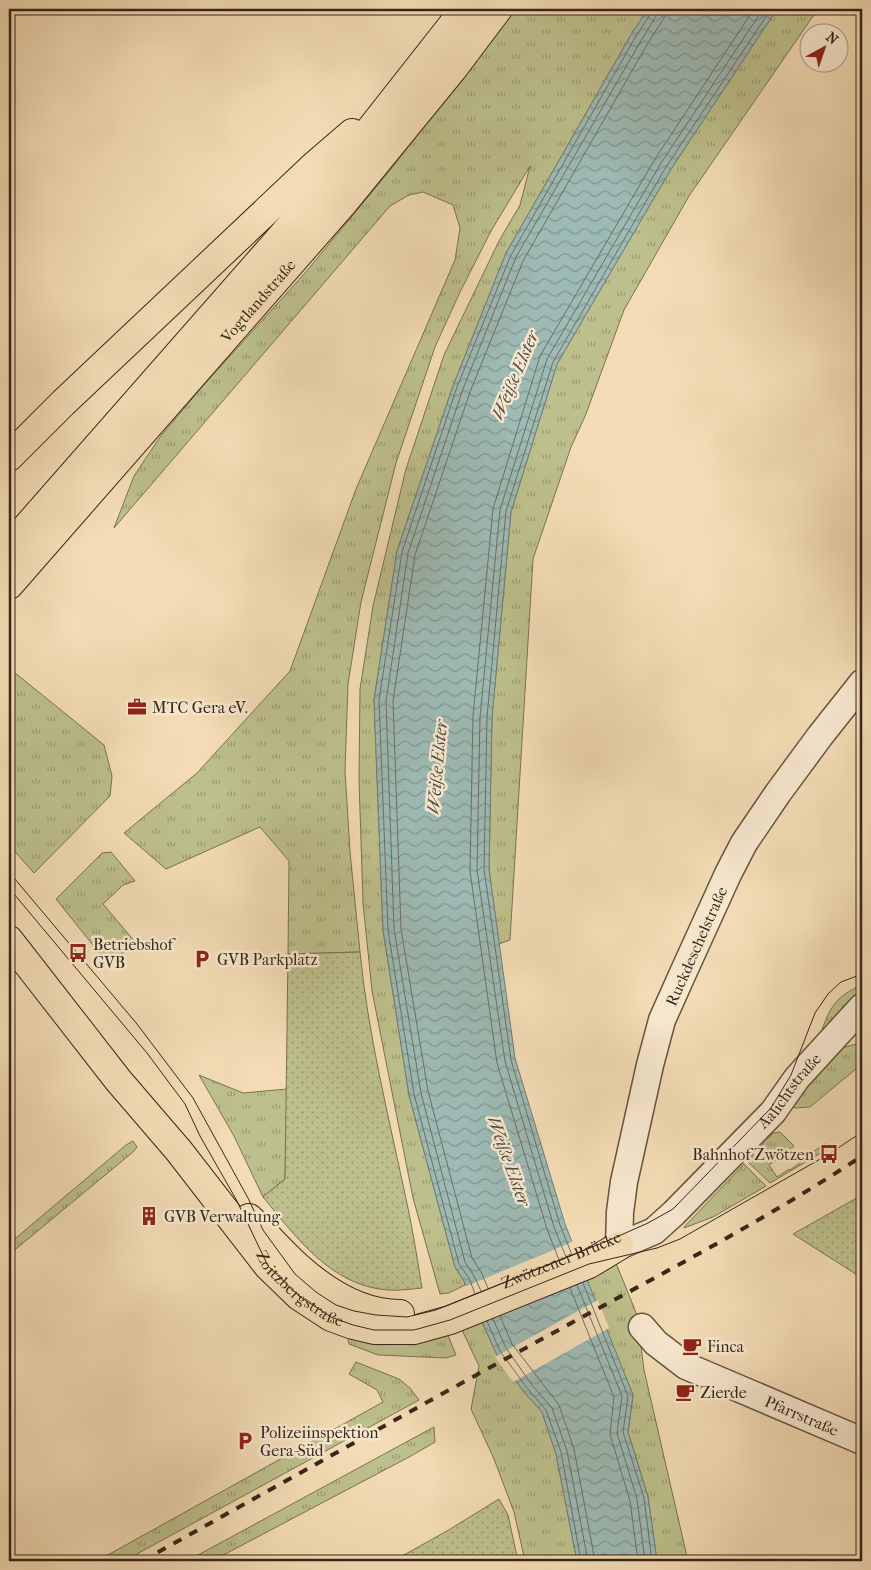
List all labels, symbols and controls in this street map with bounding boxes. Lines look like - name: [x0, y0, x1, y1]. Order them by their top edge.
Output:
- north arrow: [798, 22, 848, 72]
- text: N: [823, 28, 842, 49]
- street label: Vogtlandstraße: [216, 255, 300, 347]
- water label: Weiße Elster: [487, 326, 544, 423]
- office icon: MTC Gera eV.: [126, 696, 148, 718]
- place label: MTC Gera eV.: [152, 698, 248, 717]
- water label: Weiße Elster: [423, 717, 452, 815]
- street label: Ruckdeschelstraße: [662, 884, 731, 1009]
- place label: Betriebshof GVB: [93, 935, 176, 972]
- bus stop icon: Betriebshof GVB: [67, 942, 89, 964]
- parking icon: GVB Parkplatz: [191, 948, 213, 970]
- place label: GVB Parkplatz: [217, 950, 318, 969]
- street label: Aalichtstraße: [753, 1049, 825, 1133]
- water label: Weiße Elster: [483, 1113, 535, 1211]
- bus stop icon: Bahnhof Zwötzen: [818, 1143, 840, 1165]
- place label: Bahnhof Zwötzen: [692, 1145, 815, 1164]
- building icon: GVB Verwaltung: [138, 1205, 160, 1227]
- place label: GVB Verwaltung: [164, 1207, 280, 1226]
- street label: Zwötzener Brücke: [499, 1227, 624, 1293]
- street label: Zoitzbergstraße: [252, 1248, 346, 1331]
- cafe icon: Finca: [681, 1335, 703, 1357]
- place label: Finca: [707, 1337, 745, 1356]
- cafe icon: Zierde: [674, 1381, 696, 1403]
- place label: Zierde: [700, 1383, 747, 1402]
- street label: Pfarrstraße: [762, 1392, 842, 1440]
- place label: Polizeiinspektion Gera-Süd: [260, 1423, 379, 1460]
- parking icon: Polizeiinspektion Gera-Süd: [234, 1430, 256, 1452]

